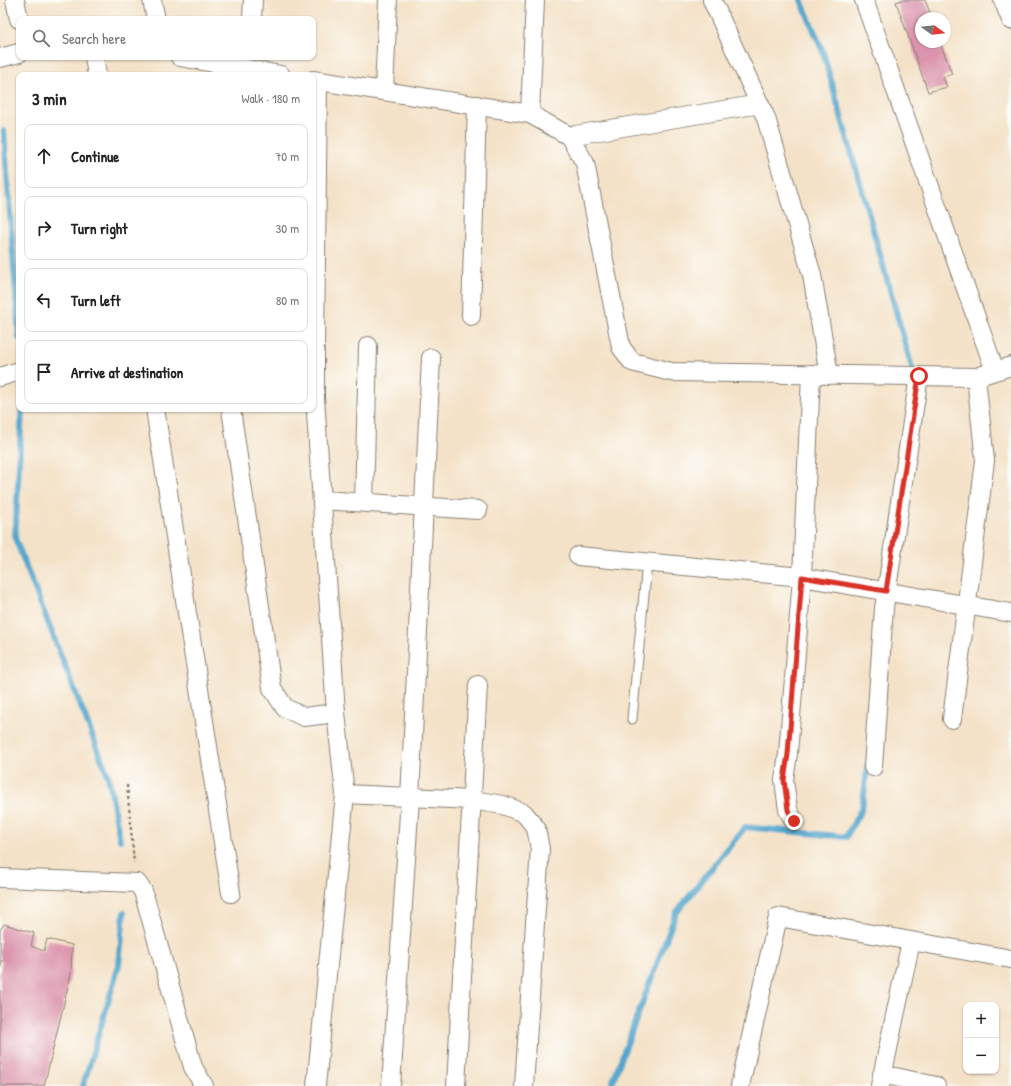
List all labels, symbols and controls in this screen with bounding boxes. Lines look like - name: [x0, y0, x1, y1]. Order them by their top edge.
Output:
- north arrow: [915, 12, 951, 48]
- search box: [16, 16, 316, 60]
- icon: search: [30, 27, 52, 49]
- text: Search here: [62, 28, 126, 49]
- text: 3 min: [32, 87, 67, 110]
- text: Walk · 180 m: [241, 89, 300, 107]
- icon: ahead: [33, 145, 55, 167]
- text: Continue: [71, 146, 119, 167]
- text: 70 m: [275, 147, 299, 165]
- icon: right: [33, 217, 55, 239]
- text: Turn right: [71, 218, 127, 239]
- text: 30 m: [276, 219, 299, 237]
- icon: left: [33, 289, 55, 311]
- text: Turn left: [71, 290, 121, 311]
- text: 80 m: [276, 291, 299, 309]
- icon: arrive: [33, 361, 55, 383]
- text: Arrive at destination: [71, 362, 183, 383]
- route start: [910, 367, 928, 385]
- route end: [785, 812, 803, 830]
- map controls: [963, 1002, 999, 1074]
- button: +: [963, 1002, 999, 1038]
- button: −: [963, 1038, 999, 1074]

